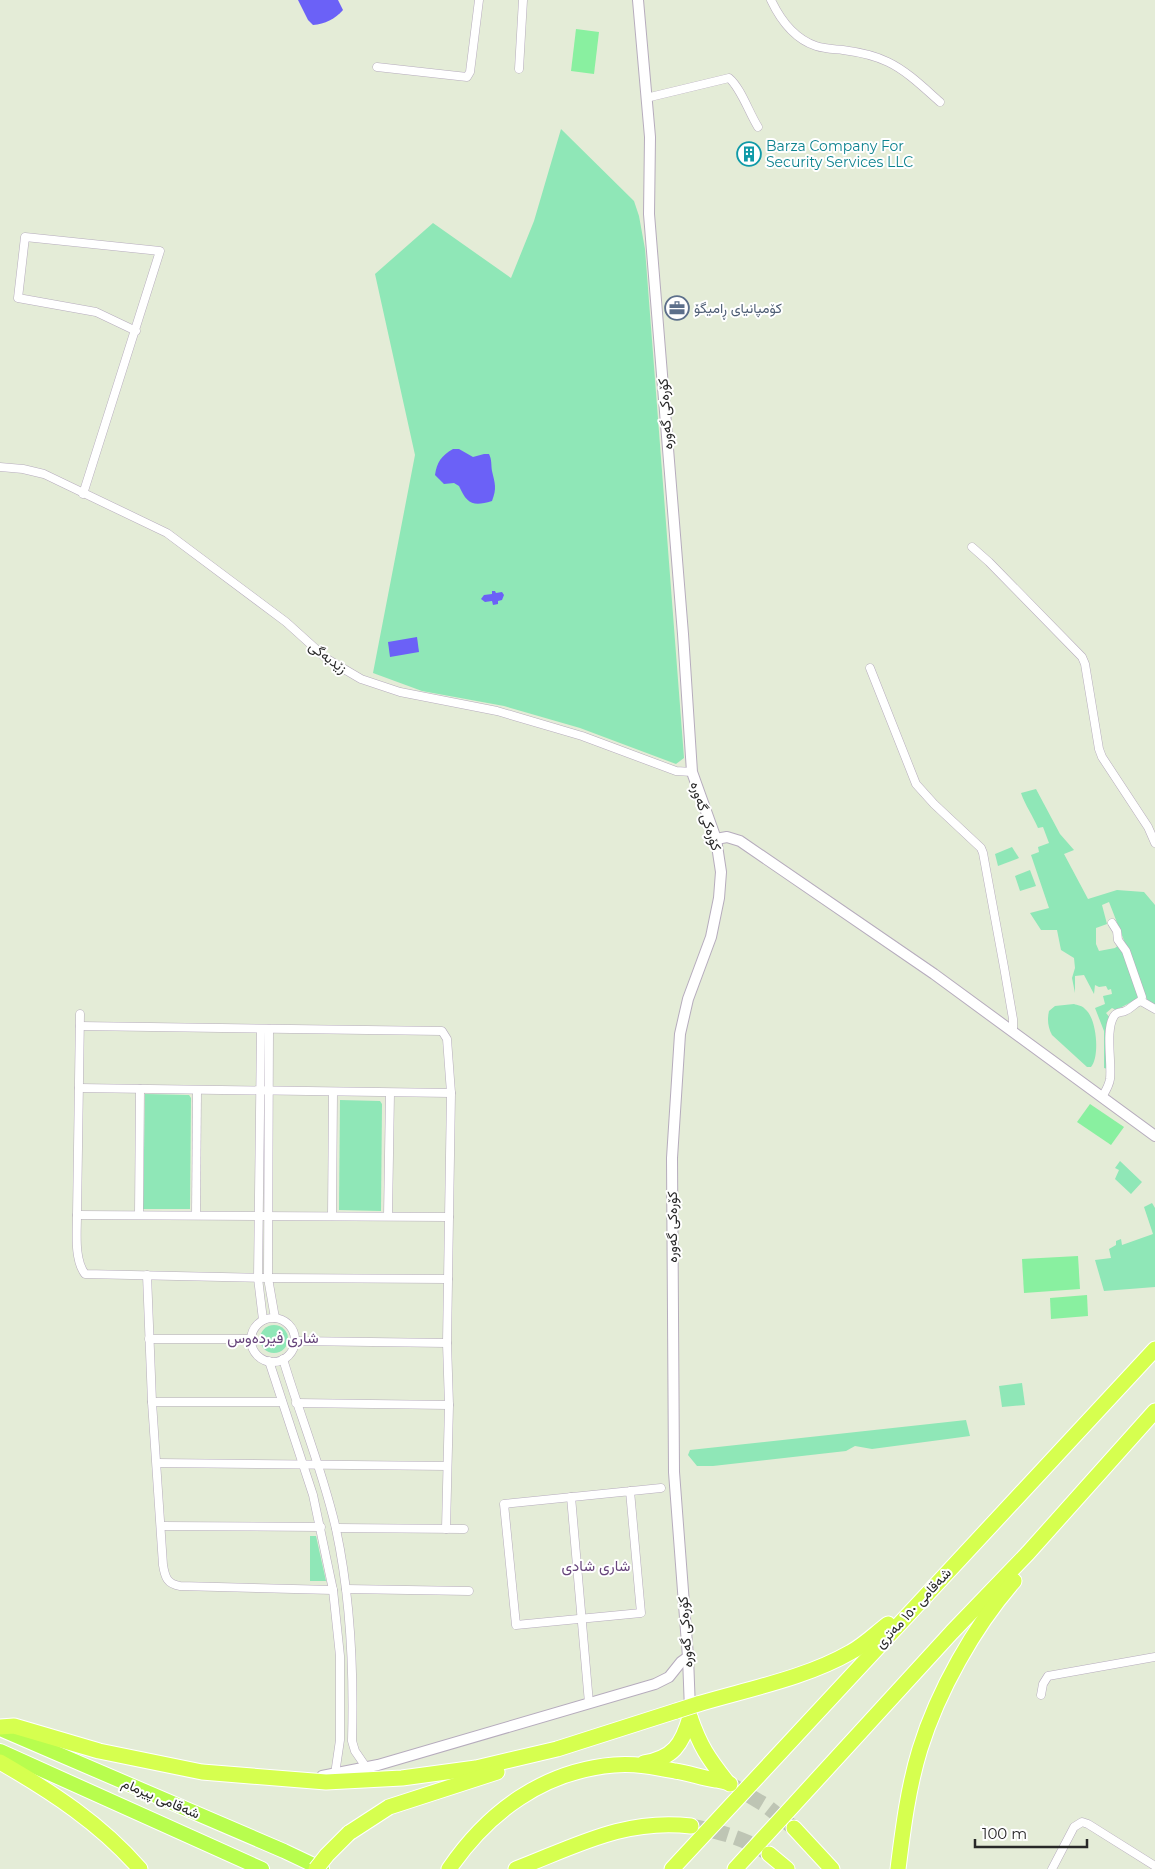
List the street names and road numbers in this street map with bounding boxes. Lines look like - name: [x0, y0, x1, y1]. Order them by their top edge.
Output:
- street label: کۆرەکی گەورە: [654, 378, 676, 450]
- street label: زێدبەگی: [305, 637, 351, 677]
- street label: کۆرەکی گەورە: [686, 779, 726, 853]
- street label: کۆرەکی گەورە: [663, 1191, 681, 1263]
- street label: شەقامی ١٥٠ مەتری: [871, 1564, 955, 1652]
- street label: کۆرەکی گەورە: [674, 1596, 696, 1668]
- street label: شەقامی پیرمام: [119, 1773, 203, 1823]

